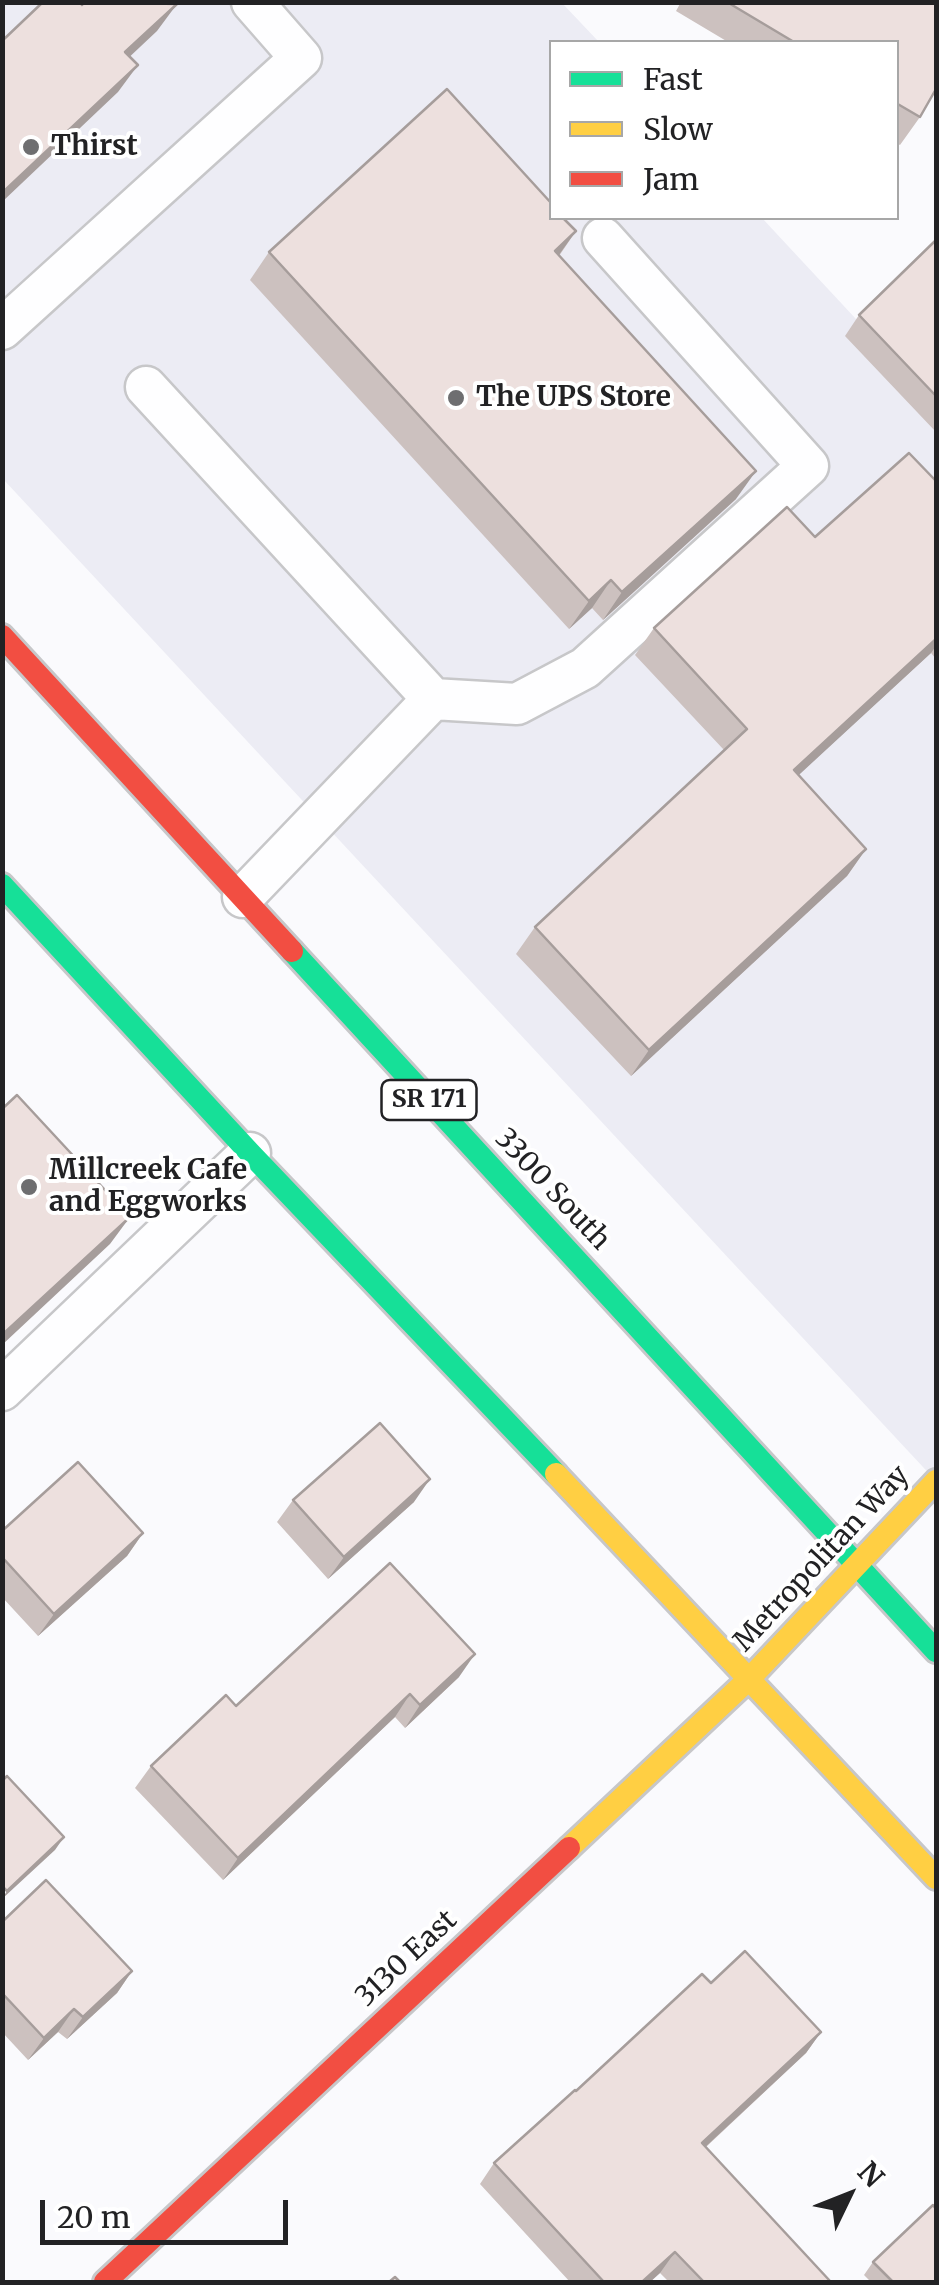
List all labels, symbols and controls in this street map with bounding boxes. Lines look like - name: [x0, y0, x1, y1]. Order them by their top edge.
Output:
- legend: [549, 40, 899, 220]
- text: Fast: [643, 60, 703, 98]
- text: Slow: [643, 110, 713, 148]
- place label: Thirst: [51, 130, 138, 164]
- marker: Thirst: [20, 136, 42, 158]
- text: Jam: [643, 160, 699, 198]
- place label: The UPS Store: [476, 381, 671, 415]
- marker: The UPS Store: [445, 387, 467, 409]
- road number: SR 171: [382, 1080, 476, 1120]
- street label: 3300 South: [487, 1123, 617, 1257]
- place label: Millcreek Cafe and Eggworks: [49, 1154, 247, 1220]
- marker: Millcreek Cafe and Eggworks: [18, 1176, 40, 1198]
- street label: Metropolitan Way: [727, 1459, 917, 1659]
- street label: 3130 East: [350, 1904, 464, 2014]
- north arrow: [799, 2145, 899, 2245]
- text: N: [850, 2154, 892, 2195]
- scale bar: [45, 2180, 292, 2242]
- text: 20 m: [57, 2198, 130, 2236]

